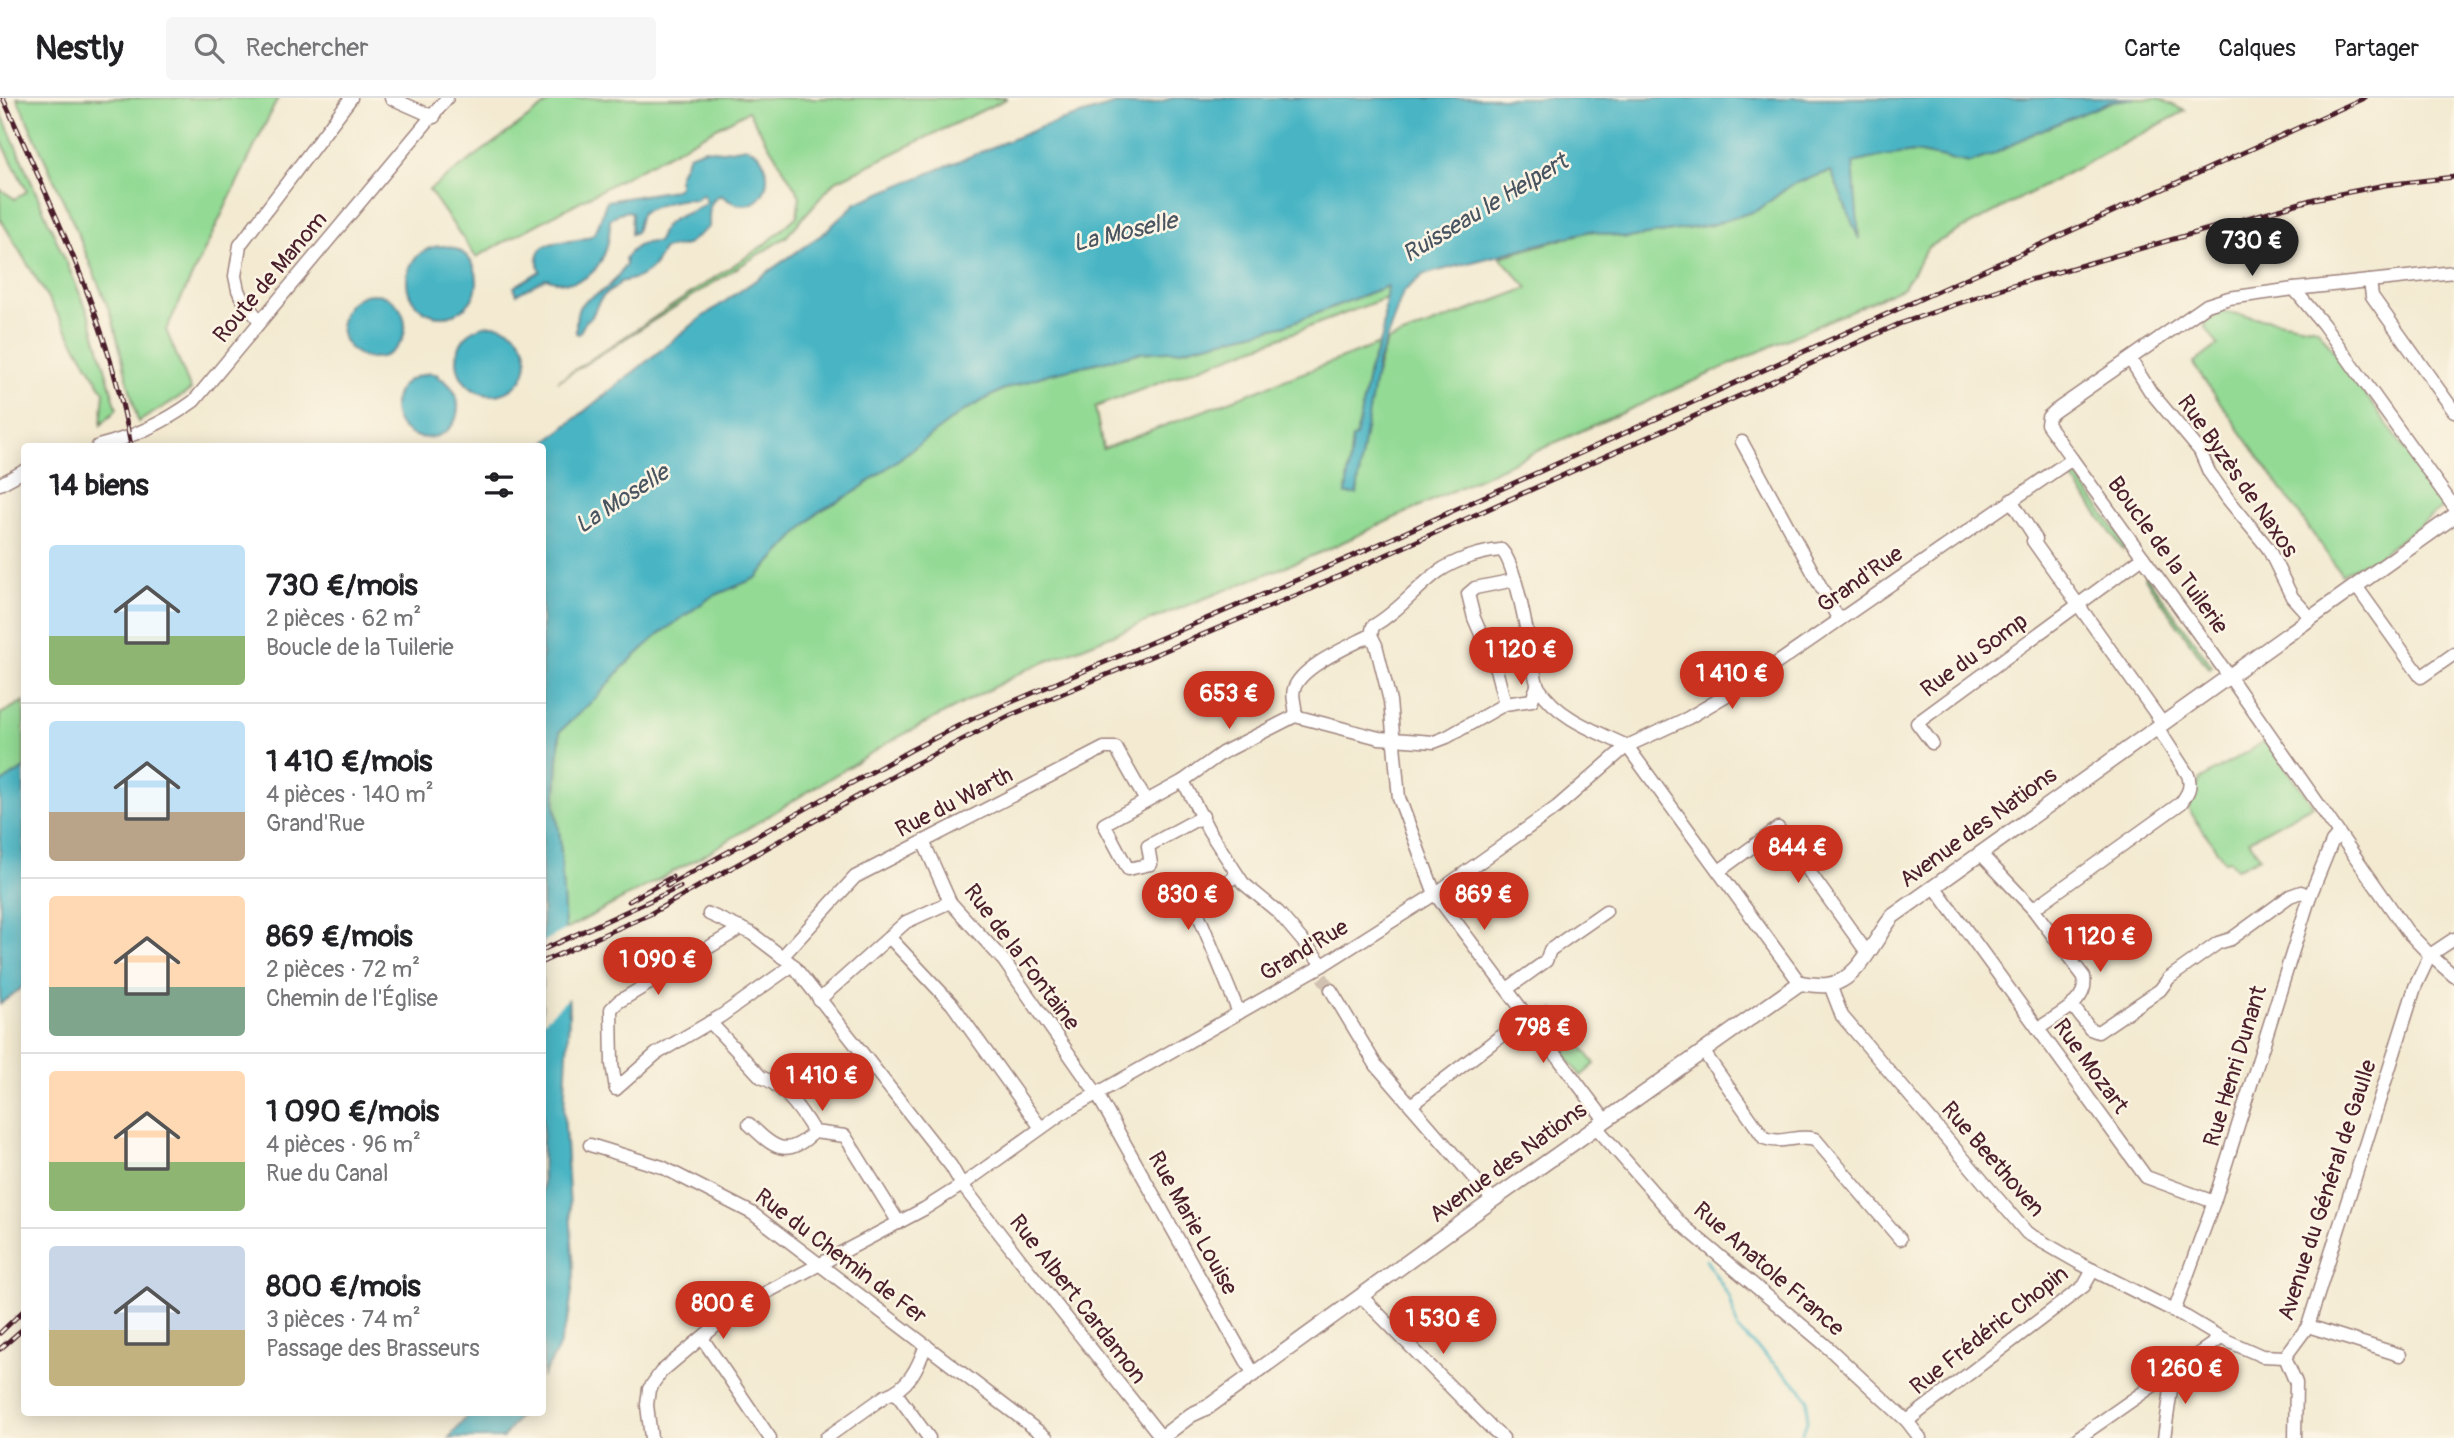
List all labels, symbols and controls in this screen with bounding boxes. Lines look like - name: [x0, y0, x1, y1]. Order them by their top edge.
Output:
- search box: [166, 17, 656, 80]
- text: Nestly: [35, 28, 124, 69]
- icon: search: [190, 29, 228, 67]
- text: Rechercher: [246, 32, 368, 64]
- text: Carte: [2124, 34, 2180, 63]
- text: Calques: [2218, 34, 2296, 63]
- text: Partager: [2334, 34, 2419, 63]
- water label: Ruisseau le Helpert: [1397, 146, 1575, 269]
- street label: Route de Manom: [207, 205, 333, 349]
- water label: La Moselle: [1070, 205, 1182, 258]
- pin: 730 €: [2203, 218, 2301, 278]
- text: 730 €: [2222, 226, 2282, 255]
- street label: Rue Byzès de Naxos: [2171, 389, 2305, 563]
- water label: La Moselle: [570, 457, 676, 540]
- icon: filters: [480, 466, 518, 504]
- text: 14 biens: [49, 467, 149, 504]
- street label: Boucle de la Tuilerie: [2101, 471, 2235, 640]
- street label: Grand'Rue: [1811, 538, 1909, 619]
- text: 730 €/mois: [266, 567, 418, 604]
- icon: home: [105, 573, 189, 657]
- text: 2 pièces · 62 m²: [266, 604, 421, 633]
- street label: Rue du Somp: [1915, 606, 2033, 704]
- pin: 1 120 €: [1456, 628, 1586, 687]
- text: Boucle de la Tuilerie: [266, 633, 454, 662]
- text: 1 120 €: [1485, 635, 1557, 664]
- pin: 1 410 €: [1667, 652, 1797, 711]
- text: 1 410 €: [1696, 659, 1768, 688]
- pin: 653 €: [1180, 672, 1278, 731]
- text: 653 €: [1200, 679, 1258, 708]
- text: 1 410 €/mois: [266, 743, 432, 780]
- icon: home: [105, 749, 189, 833]
- street label: Rue du Warth: [891, 760, 1017, 844]
- street label: Avenue des Nations: [1894, 760, 2062, 894]
- text: 4 pièces · 140 m²: [266, 780, 434, 809]
- text: Grand'Rue: [266, 809, 365, 838]
- pin: 844 €: [1749, 826, 1847, 885]
- text: 844 €: [1769, 833, 1827, 862]
- pin: 830 €: [1139, 872, 1237, 932]
- pin: 869 €: [1435, 872, 1533, 932]
- street label: Rue de la Fontaine: [957, 878, 1087, 1037]
- text: 830 €: [1158, 880, 1218, 909]
- text: 869 €: [1456, 880, 1513, 909]
- street label: Grand'Rue: [1254, 912, 1354, 988]
- pin: 1 120 €: [2035, 914, 2165, 974]
- text: 869 €/mois: [266, 918, 413, 955]
- text: 1 120 €: [2064, 922, 2136, 951]
- icon: home: [105, 924, 189, 1008]
- pin: 1 090 €: [593, 937, 723, 997]
- text: 1 090 €: [619, 945, 697, 974]
- text: 2 pièces · 72 m²: [266, 955, 420, 984]
- street label: Rue Henri Dunant: [2197, 981, 2273, 1150]
- text: Chemin de l'Église: [266, 984, 438, 1013]
- pin: 798 €: [1494, 1006, 1592, 1065]
- text: 798 €: [1515, 1013, 1571, 1042]
- street label: Rue Mozart: [2047, 1013, 2136, 1120]
- pin: 1 410 €: [757, 1054, 887, 1113]
- street label: Avenue du Général de Gaulle: [2271, 1055, 2383, 1324]
- text: 1 410 €: [786, 1061, 858, 1090]
- text: 1 090 €/mois: [266, 1093, 439, 1130]
- street label: Avenue des Nations: [1424, 1095, 1592, 1229]
- street label: Rue Beethoven: [1935, 1095, 2051, 1223]
- icon: home: [105, 1099, 189, 1183]
- text: 4 pièces · 96 m²: [266, 1130, 421, 1159]
- street label: Rue Marie Louise: [1142, 1146, 1245, 1300]
- text: Rue du Canal: [266, 1159, 388, 1188]
- street label: Rue du Chemin de Fer: [749, 1182, 933, 1330]
- street label: Rue Anatole France: [1688, 1196, 1851, 1343]
- street label: Rue Albert Cardamon: [1003, 1209, 1153, 1389]
- street label: Rue Frédéric Chopin: [1904, 1259, 2074, 1401]
- text: 800 €/mois: [266, 1268, 421, 1305]
- icon: home: [105, 1274, 189, 1358]
- pin: 800 €: [674, 1282, 772, 1341]
- text: 800 €: [691, 1289, 755, 1318]
- pin: 1 530 €: [1378, 1296, 1508, 1356]
- text: 1 530 €: [1405, 1304, 1481, 1333]
- text: 3 pièces · 74 m²: [266, 1305, 421, 1334]
- text: Passage des Brasseurs: [266, 1334, 480, 1363]
- pin: 1 260 €: [2120, 1346, 2250, 1406]
- text: 1 260 €: [2147, 1354, 2223, 1383]

